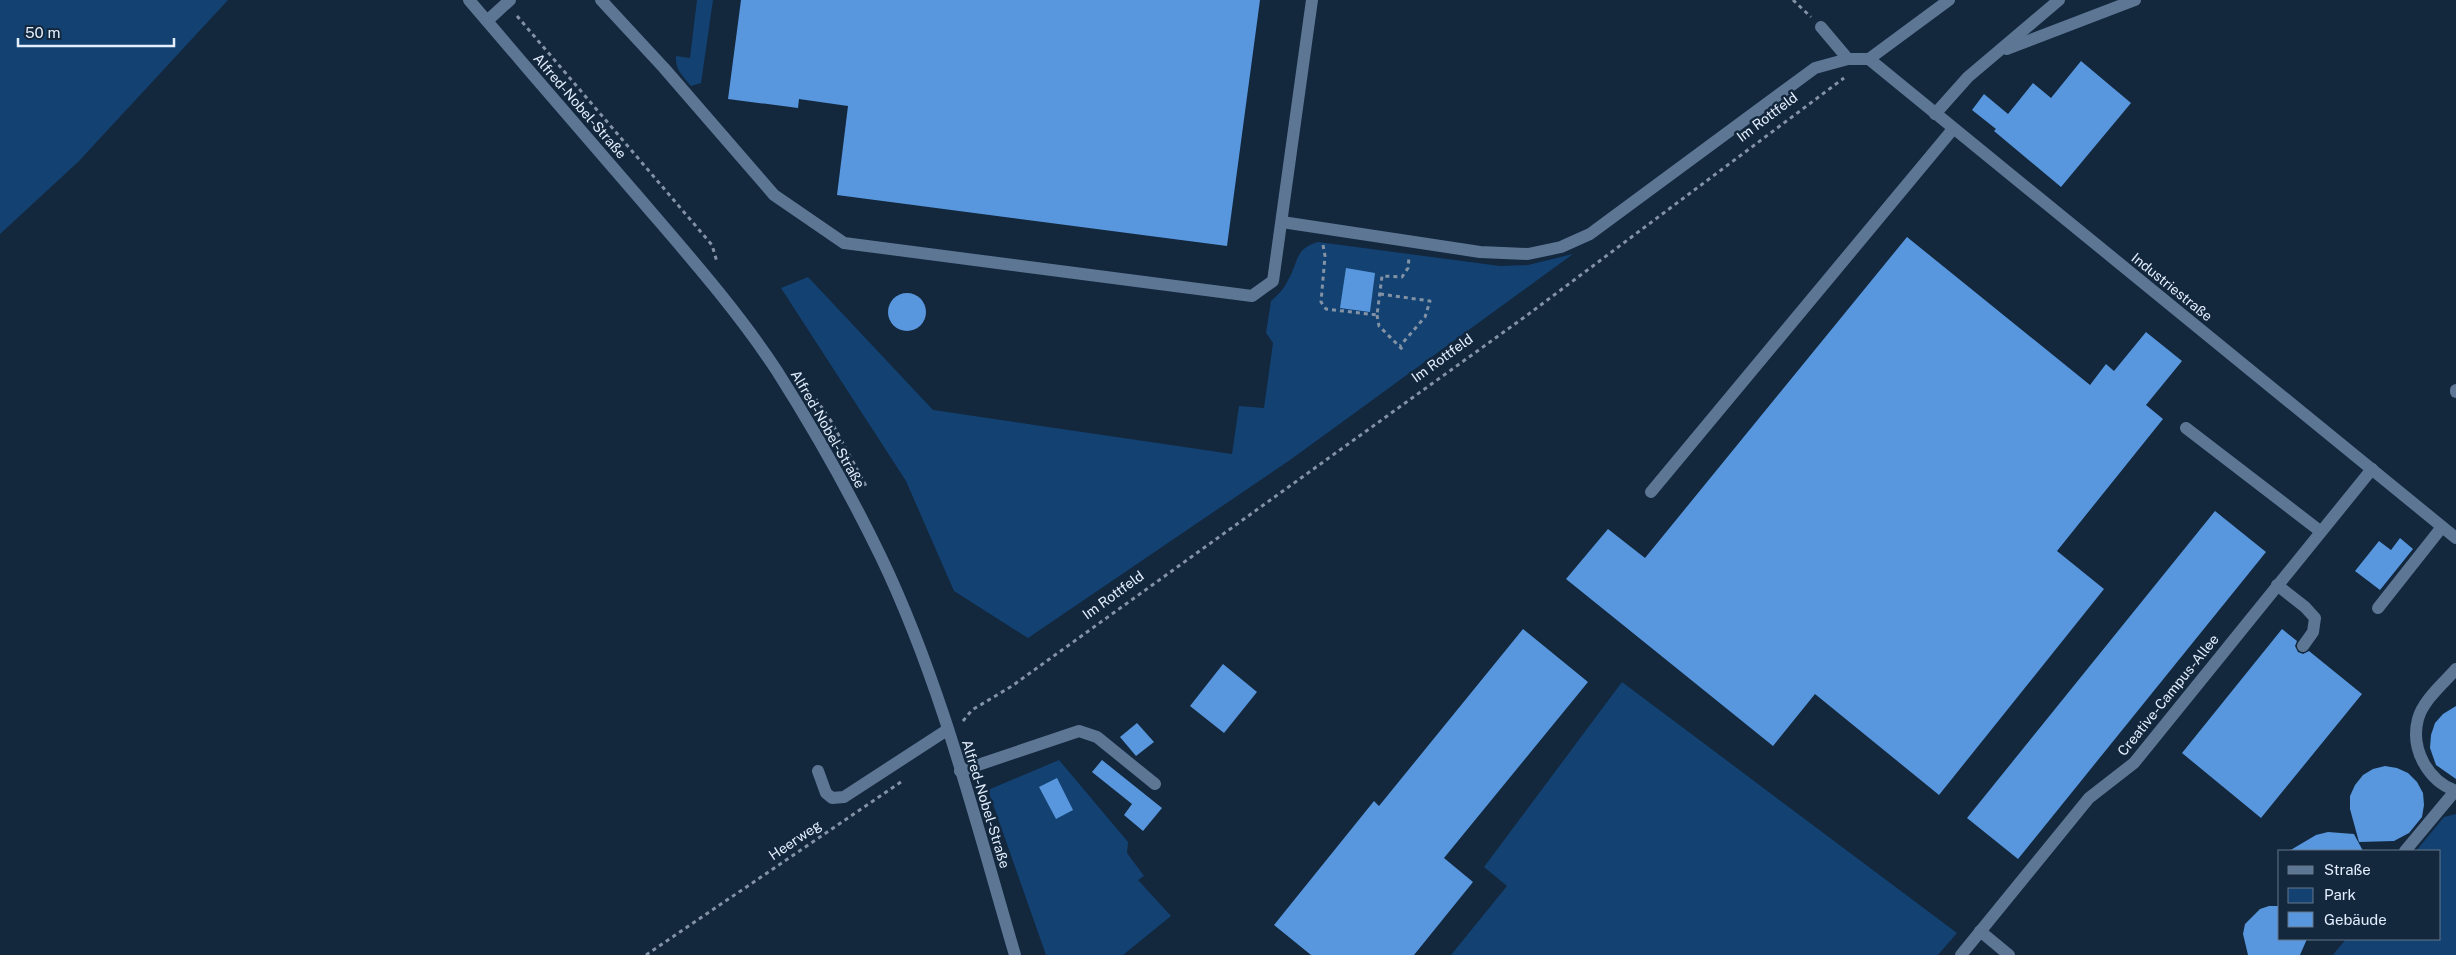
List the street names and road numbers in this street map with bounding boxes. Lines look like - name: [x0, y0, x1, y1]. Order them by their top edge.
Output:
- street label: Alfred-Nobel-Straße: [530, 50, 630, 162]
- street label: Im Rottfeld: [1734, 89, 1800, 145]
- street label: Industriestraße: [2128, 250, 2216, 324]
- street label: Im Rottfeld: [1408, 330, 1476, 386]
- street label: Alfred-Nobel-Straße: [788, 367, 868, 491]
- street label: Im Rottfeld: [1079, 567, 1147, 623]
- street label: Creative-Campus-Allee: [2114, 631, 2222, 759]
- street label: Alfred-Nobel-Straße: [959, 738, 1013, 870]
- street label: Heerweg: [766, 817, 824, 863]

